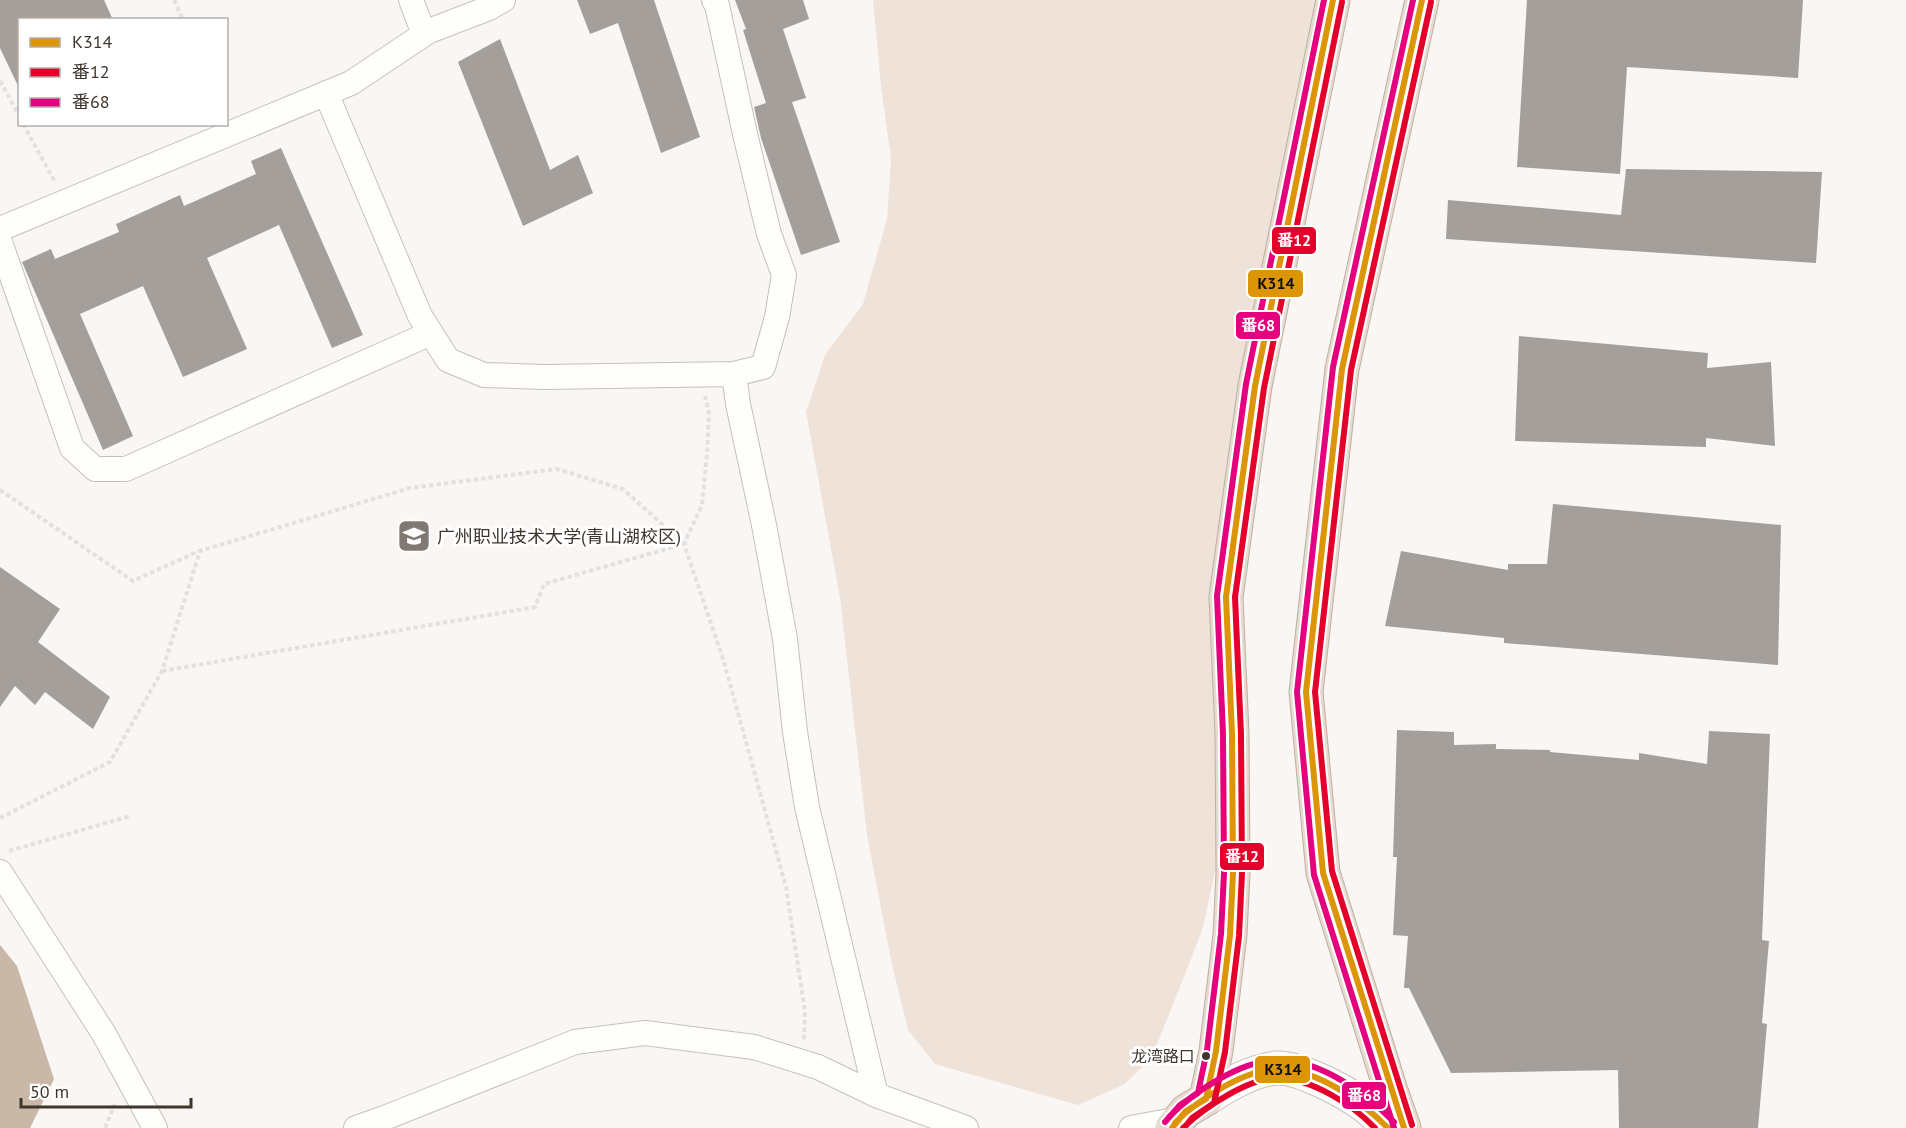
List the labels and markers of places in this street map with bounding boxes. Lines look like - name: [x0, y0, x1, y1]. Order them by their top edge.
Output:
- school or university icon: 广州职业技术大学(青山湖校区): [396, 518, 432, 554]
- place label: 广州职业技术大学(青山湖校区): [437, 525, 681, 548]
- place label: 龙湾路口: [1131, 1046, 1195, 1066]
- marker: 龙湾路口: [1200, 1050, 1212, 1062]

